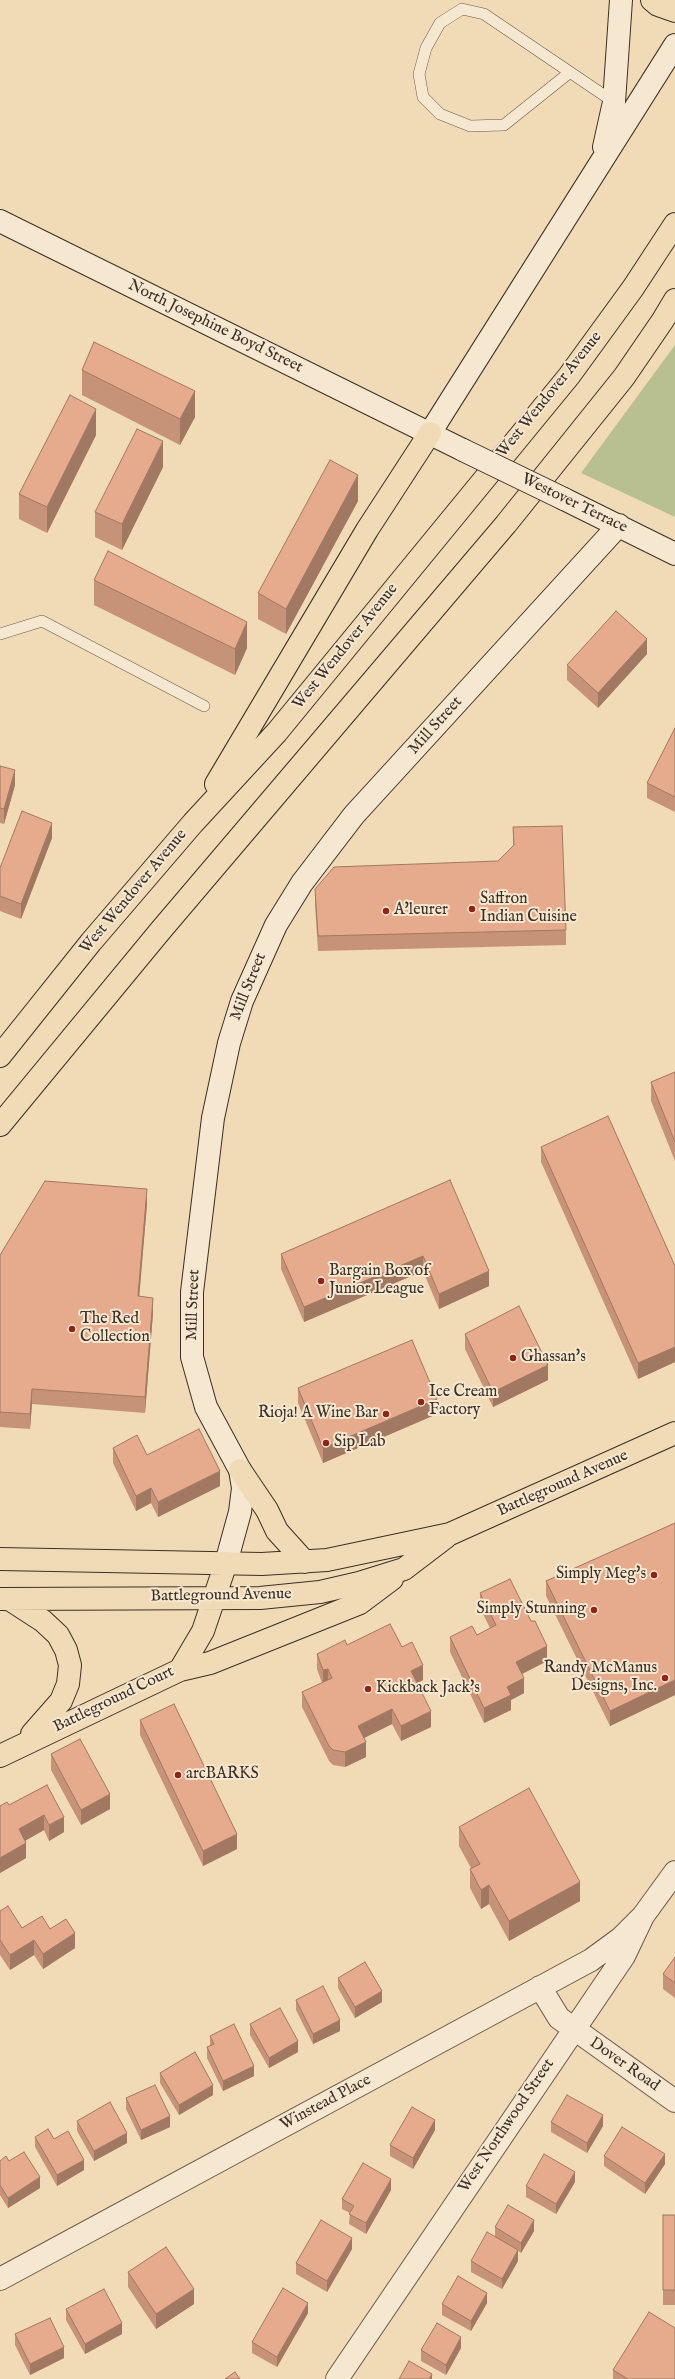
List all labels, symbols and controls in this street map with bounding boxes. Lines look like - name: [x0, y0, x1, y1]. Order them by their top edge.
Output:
- street label: North Josephine Boyd Street: [124, 276, 306, 378]
- street label: West Wendover Avenue: [493, 328, 607, 462]
- street label: Westover Terrace: [518, 470, 630, 538]
- street label: West Wendover Avenue: [289, 580, 403, 714]
- street label: Mill Street: [405, 693, 467, 759]
- street label: West Wendover Avenue: [76, 826, 192, 958]
- place label: Saffron Indian Cuisine: [480, 890, 577, 928]
- place label: A'leurer: [394, 901, 448, 921]
- marker: Saffron Indian Cuisine: [467, 904, 477, 914]
- marker: A'leurer: [381, 906, 391, 916]
- street label: Mill Street: [227, 950, 271, 1024]
- place label: Bargain Box of Junior League: [329, 1262, 429, 1300]
- street label: Mill Street: [183, 1269, 205, 1341]
- marker: Bargain Box of Junior League: [316, 1276, 326, 1286]
- place label: The Red Collection: [80, 1310, 150, 1348]
- marker: The Red Collection: [67, 1324, 77, 1334]
- place label: Ghassan's: [521, 1348, 586, 1368]
- marker: Ghassan's: [508, 1353, 518, 1363]
- place label: Ice Cream Factory: [429, 1383, 497, 1421]
- marker: Ice Cream Factory: [416, 1397, 426, 1407]
- place label: Rioja! A Wine Bar: [258, 1404, 378, 1424]
- marker: Rioja! A Wine Bar: [381, 1409, 391, 1419]
- place label: Sip Lab: [334, 1433, 385, 1453]
- marker: Sip Lab: [321, 1438, 331, 1448]
- street label: Battleground Avenue: [495, 1447, 631, 1521]
- place label: Simply Meg's: [556, 1565, 646, 1585]
- marker: Simply Meg's: [649, 1570, 659, 1580]
- street label: Battleground Avenue: [150, 1585, 292, 1607]
- place label: Simply Stunning: [476, 1600, 586, 1620]
- marker: Simply Stunning: [589, 1605, 599, 1615]
- place label: Randy McManus Designs, Inc.: [544, 1659, 657, 1697]
- street label: Battleground Court: [51, 1662, 177, 1738]
- marker: Randy McManus Designs, Inc.: [660, 1673, 670, 1683]
- place label: Kickback Jack's: [376, 1679, 480, 1699]
- marker: Kickback Jack's: [363, 1684, 373, 1694]
- place label: arcBARKS: [186, 1765, 259, 1785]
- marker: arcBARKS: [173, 1770, 183, 1780]
- street label: Dover Road: [585, 2034, 663, 2096]
- street label: West Northwood Street: [455, 2055, 559, 2197]
- street label: Winstead Place: [277, 2071, 375, 2135]

